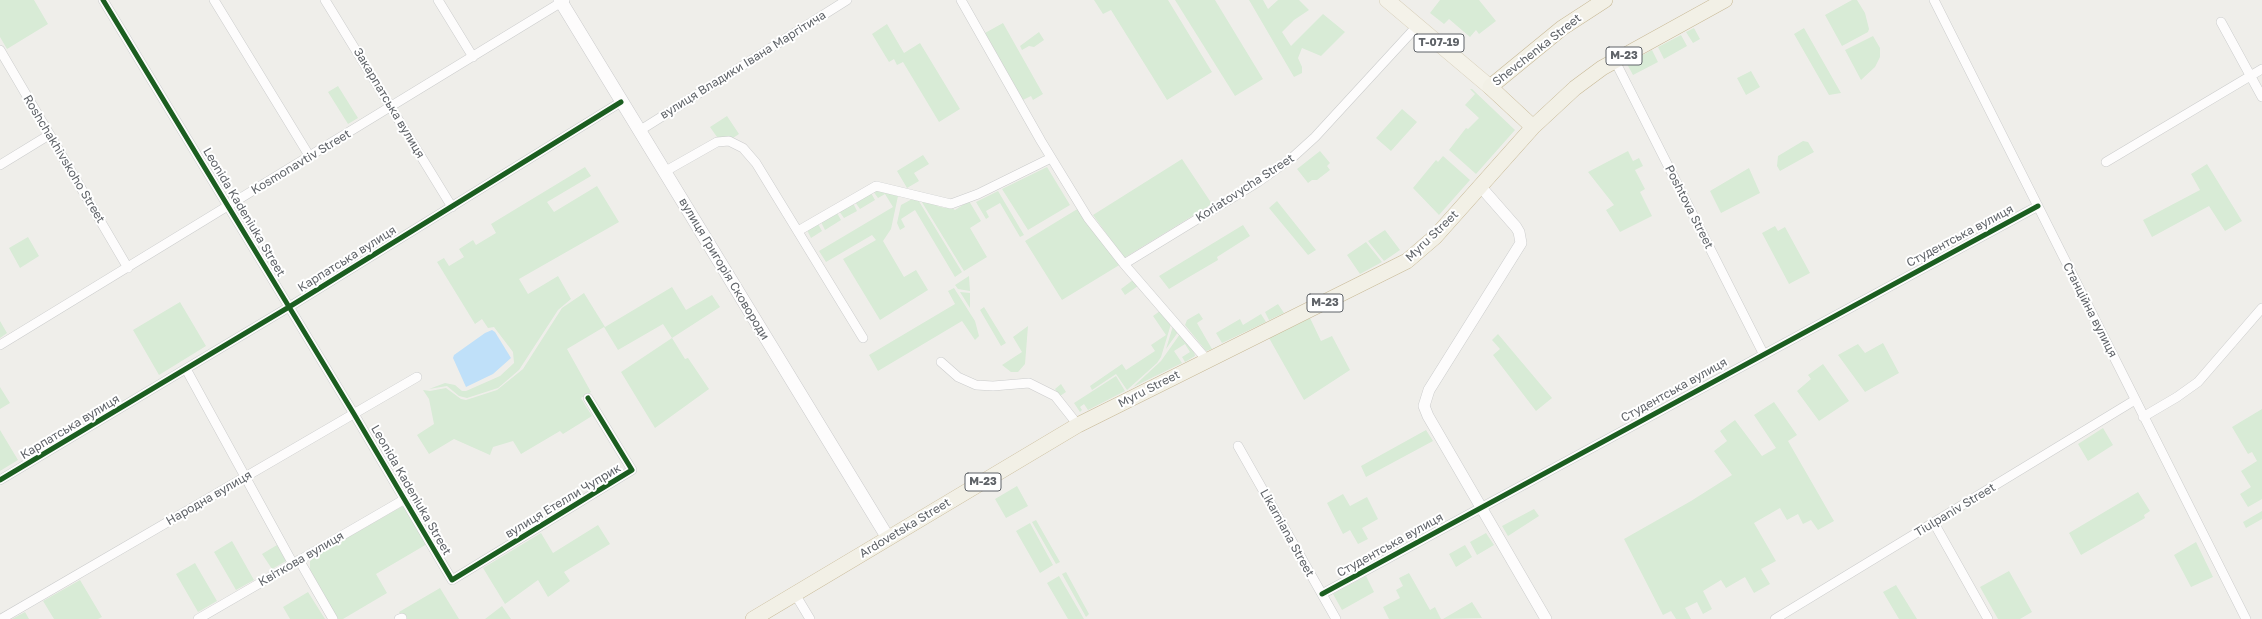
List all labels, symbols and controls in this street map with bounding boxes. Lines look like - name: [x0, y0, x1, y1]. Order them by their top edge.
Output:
- street label: вулиця Владики Івана Маргітича: [658, 8, 828, 122]
- street label: Shevchenka Street: [1490, 11, 1584, 89]
- road number: Т-07-19: [1414, 34, 1464, 52]
- street label: Закарпатська вулиця: [350, 45, 428, 161]
- road number: М-23: [1606, 47, 1642, 65]
- street label: Roshchakhivskoho Street: [20, 92, 108, 226]
- street label: Kosmonavtiv Street: [249, 127, 353, 197]
- street label: Leonida Kadeniuka Street: [200, 145, 288, 279]
- street label: Koriatovycha Street: [1193, 151, 1297, 225]
- street label: Poshtova Street: [1662, 163, 1716, 251]
- street label: вулиця Григорія Сковороди: [676, 195, 772, 343]
- street label: Студентська вулиця: [1904, 202, 2016, 270]
- street label: Myru Street: [1403, 207, 1461, 265]
- street label: Карпатська вулиця: [295, 223, 399, 295]
- street label: Станційна вулиця: [2060, 260, 2120, 360]
- road number: М-23: [1307, 294, 1343, 312]
- street label: Студентська вулиця: [1618, 355, 1730, 425]
- street label: Myru Street: [1116, 367, 1182, 411]
- street label: Карпатська вулиця: [18, 392, 122, 462]
- street label: Leonida Kadeniuka Street: [368, 422, 454, 558]
- street label: вулиця Етелли Чуприк: [503, 461, 623, 541]
- street label: Народна вулиця: [164, 468, 254, 528]
- road number: М-23: [965, 473, 1001, 491]
- street label: Tiulpaniv Street: [1912, 480, 1998, 540]
- street label: Likarniana Street: [1257, 487, 1317, 579]
- street label: Ardovetska Street: [857, 495, 953, 561]
- street label: Студентська вулиця: [1334, 510, 1446, 580]
- street label: Квіткова вулиця: [256, 529, 346, 589]

